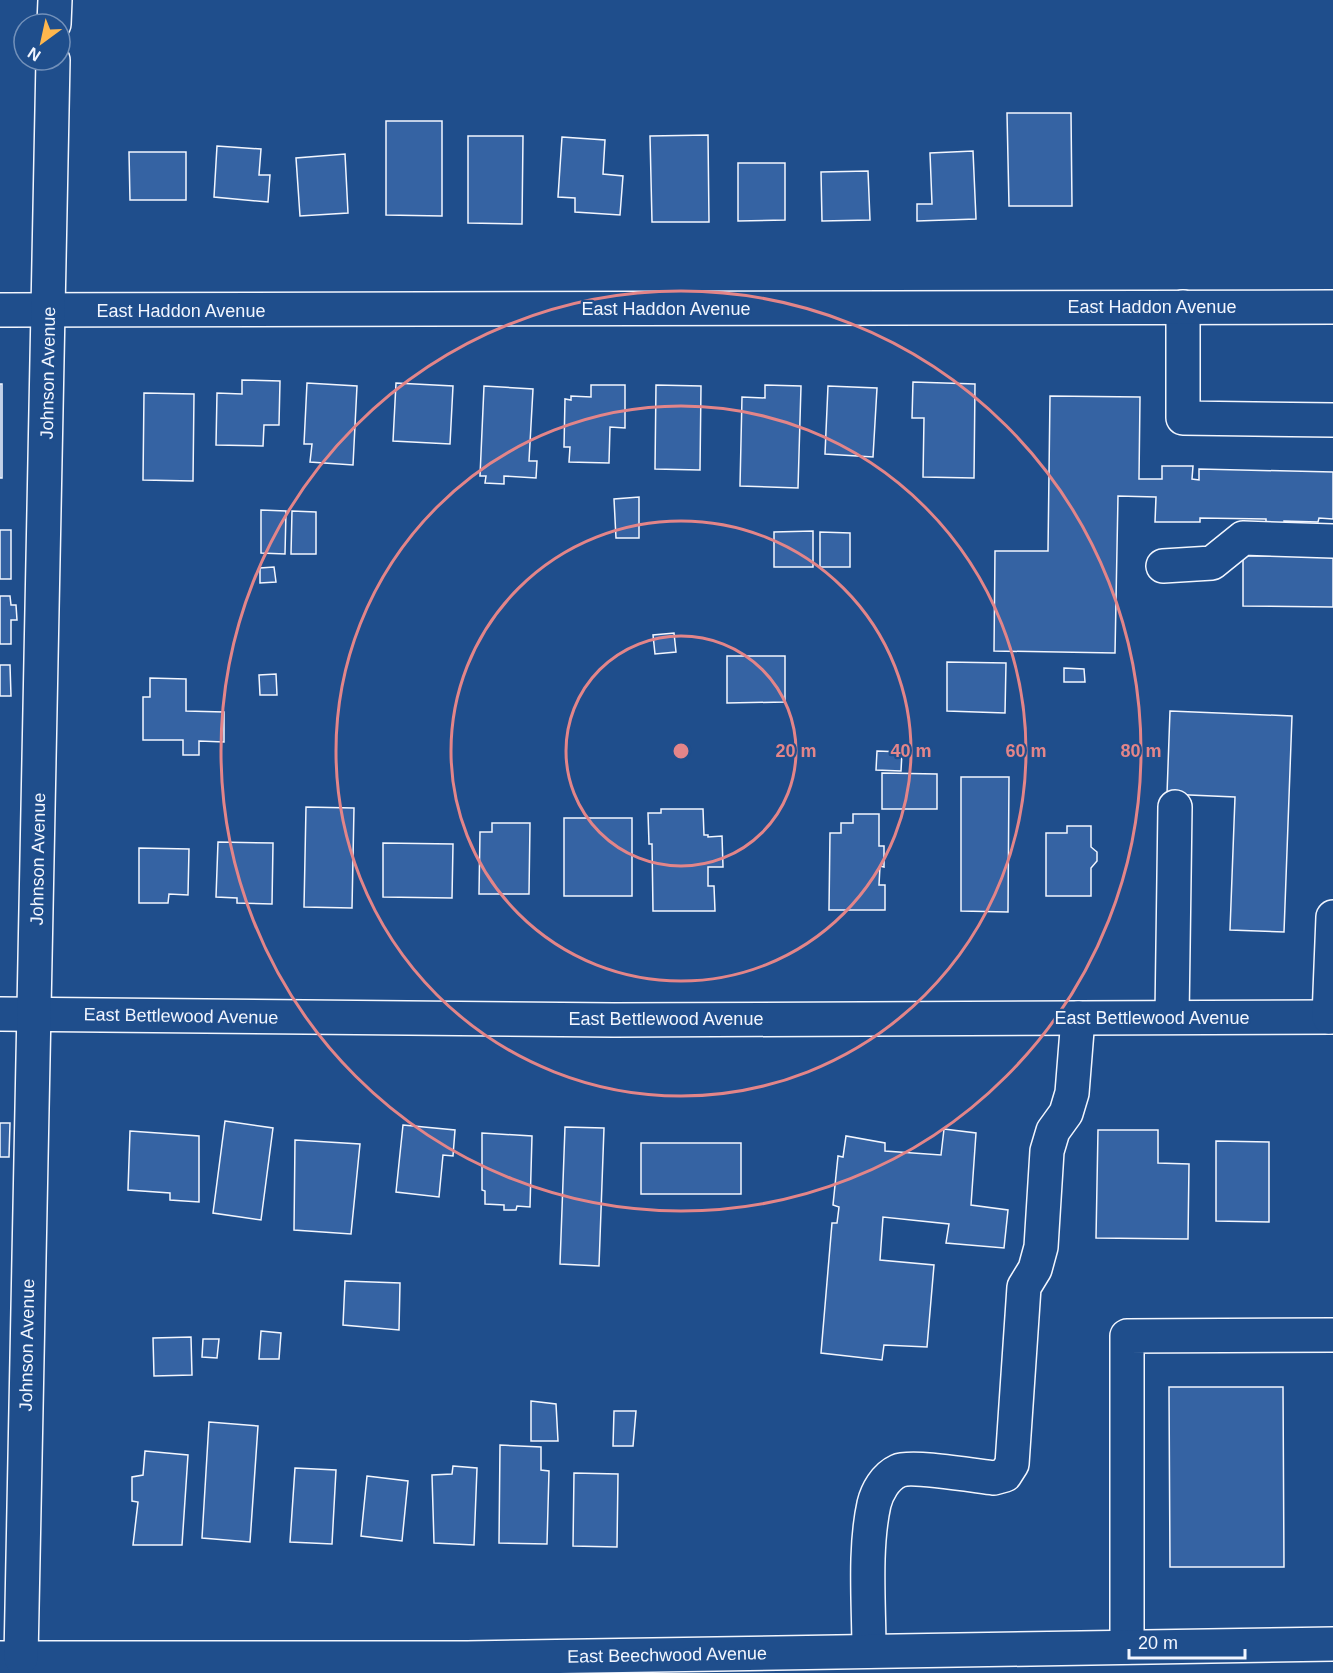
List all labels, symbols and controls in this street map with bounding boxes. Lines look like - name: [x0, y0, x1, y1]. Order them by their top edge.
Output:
- north arrow: [12, 12, 72, 72]
- text: N: [25, 44, 44, 64]
- street label: East Haddon Avenue: [1068, 297, 1236, 317]
- street label: East Haddon Avenue: [582, 299, 750, 319]
- street label: East Haddon Avenue: [97, 301, 265, 321]
- street label: Johnson Avenue: [37, 306, 59, 440]
- centre of rings: [671, 741, 691, 761]
- text: 20 m: [775, 741, 817, 761]
- text: 40 m: [890, 741, 932, 761]
- text: 60 m: [1005, 741, 1047, 761]
- text: 80 m: [1120, 741, 1162, 761]
- street label: Johnson Avenue: [27, 792, 49, 926]
- street label: East Bettlewood Avenue: [83, 1004, 279, 1028]
- street label: East Bettlewood Avenue: [1055, 1008, 1249, 1028]
- street label: East Bettlewood Avenue: [569, 1009, 763, 1029]
- street label: Johnson Avenue: [16, 1278, 38, 1412]
- scale bar: [1129, 1622, 1244, 1660]
- text: 20 m: [1138, 1633, 1178, 1653]
- street label: East Beechwood Avenue: [567, 1643, 767, 1667]

